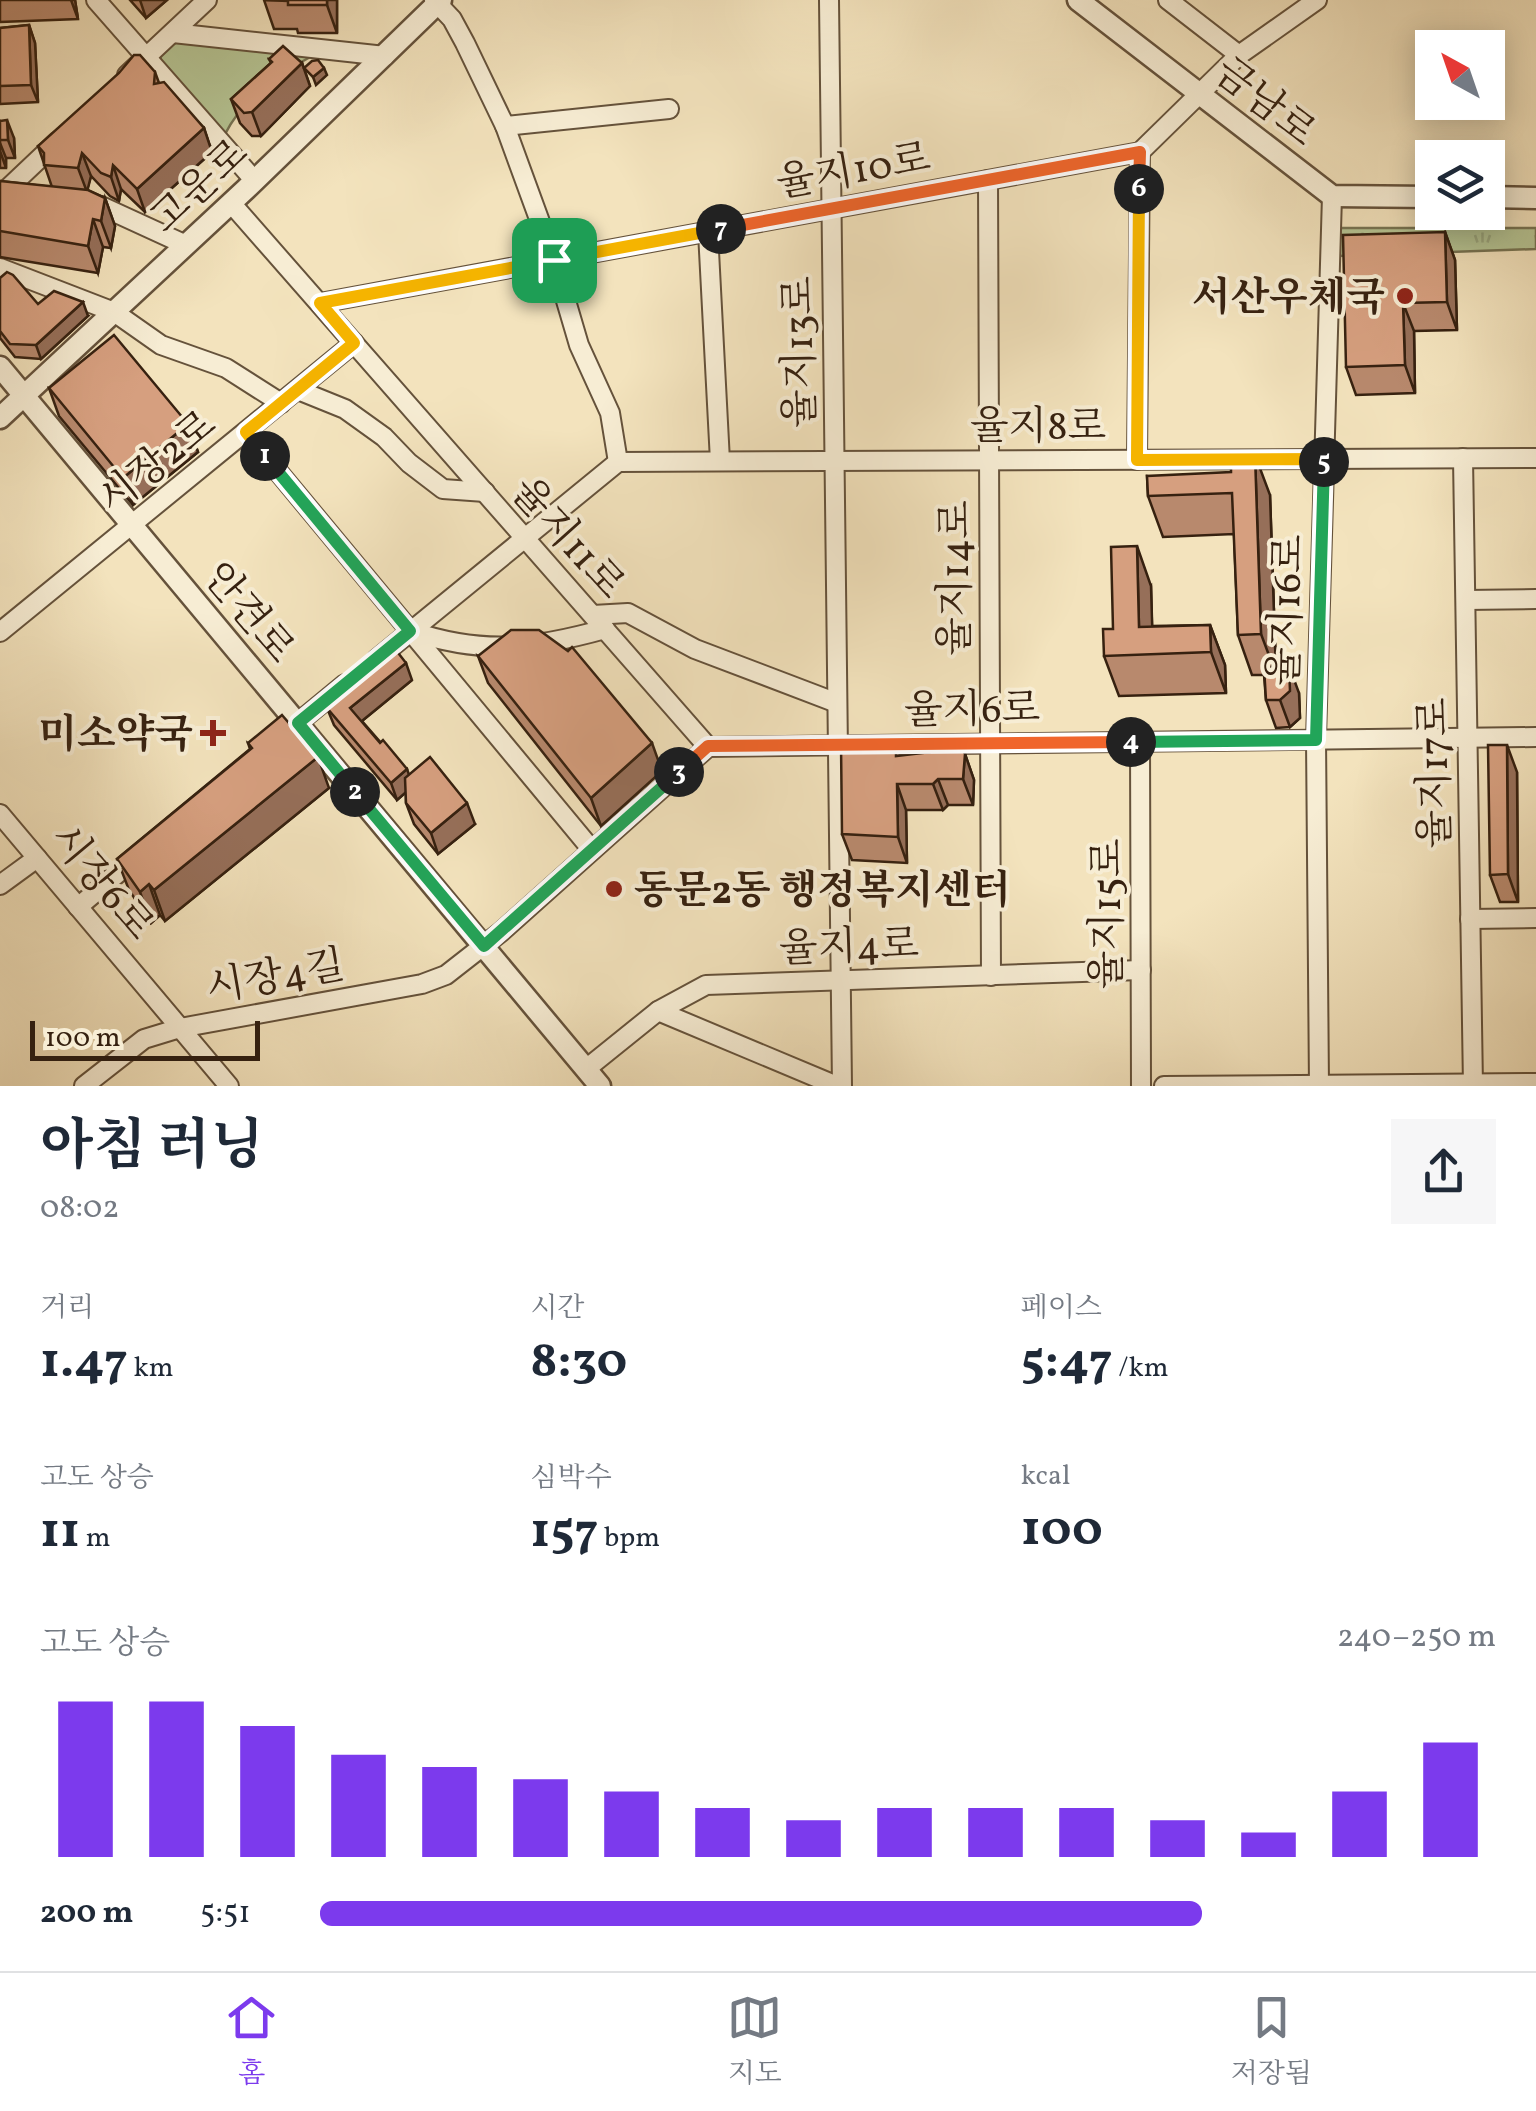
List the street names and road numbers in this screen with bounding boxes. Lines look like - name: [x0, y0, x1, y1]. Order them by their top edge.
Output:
- street label: 금남로: [1201, 46, 1326, 162]
- street label: 고운로: [139, 128, 262, 248]
- street label: 율지10로: [772, 132, 935, 214]
- street label: 율지13로: [773, 275, 831, 428]
- street label: 시장2로: [88, 399, 230, 529]
- street label: 율지8로: [970, 401, 1106, 457]
- street label: 율지11로: [496, 466, 636, 613]
- street label: 율지14로: [930, 500, 986, 656]
- street label: 율지16로: [1258, 533, 1320, 687]
- street label: 안견로: [188, 552, 306, 677]
- street label: 율지6로: [904, 683, 1041, 741]
- street label: 율지17로: [1408, 697, 1466, 849]
- street label: 시장6로: [35, 813, 165, 954]
- street label: 율지15로: [1082, 839, 1138, 989]
- street label: 율지4로: [778, 919, 920, 979]
- street label: 시장4길: [202, 939, 349, 1019]

